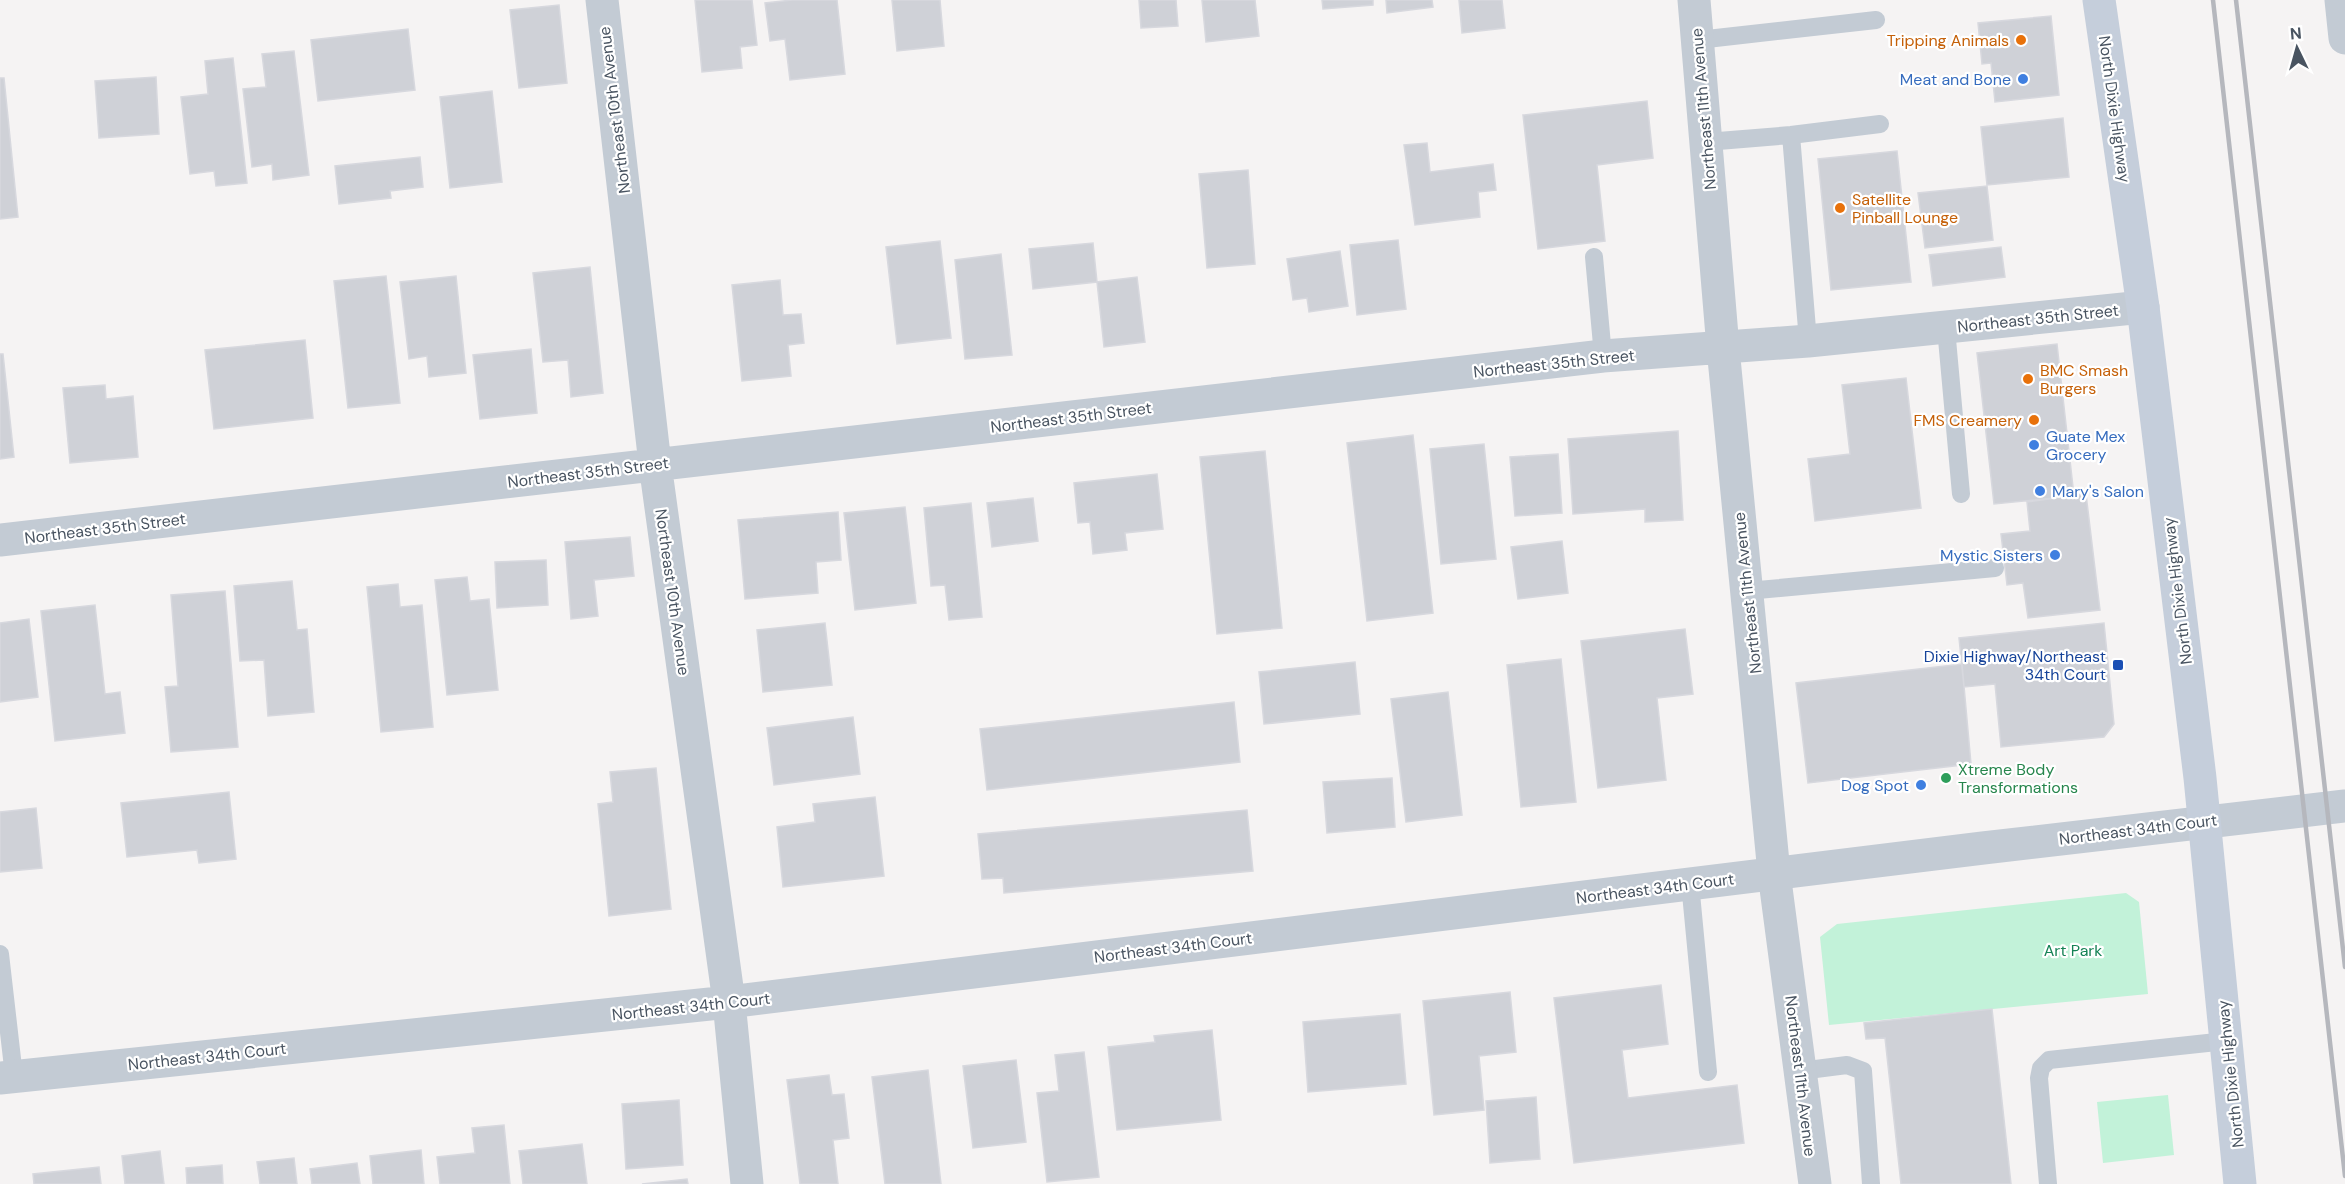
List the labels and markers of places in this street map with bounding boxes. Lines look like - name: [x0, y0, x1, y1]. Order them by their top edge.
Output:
- place label: Tripping Animals: [1887, 30, 2009, 51]
- marker: Tripping Animals: [2014, 33, 2028, 47]
- place label: Meat and Bone: [1900, 69, 2011, 90]
- marker: Meat and Bone: [2016, 72, 2030, 86]
- place label: Satellite Pinball Lounge: [1852, 189, 1958, 228]
- marker: Satellite Pinball Lounge: [1833, 201, 1847, 215]
- place label: BMC Smash Burgers: [2040, 360, 2128, 399]
- marker: BMC Smash Burgers: [2021, 372, 2035, 386]
- place label: FMS Creamery: [1913, 410, 2022, 431]
- marker: FMS Creamery: [2027, 413, 2041, 427]
- place label: Guate Mex Grocery: [2046, 426, 2125, 465]
- marker: Guate Mex Grocery: [2027, 438, 2041, 452]
- place label: Mary's Salon: [2052, 481, 2144, 502]
- marker: Mary's Salon: [2033, 484, 2047, 498]
- place label: Mystic Sisters: [1940, 545, 2043, 566]
- marker: Mystic Sisters: [2048, 548, 2062, 562]
- place label: Dixie Highway/Northeast 34th Court: [1924, 646, 2106, 685]
- marker: Dixie Highway/Northeast 34th Court: [2111, 658, 2125, 672]
- place label: Xtreme Body Transformations: [1958, 759, 2078, 798]
- marker: Xtreme Body Transformations: [1939, 771, 1953, 785]
- place label: Dog Spot: [1841, 775, 1909, 796]
- marker: Dog Spot: [1914, 778, 1928, 792]

